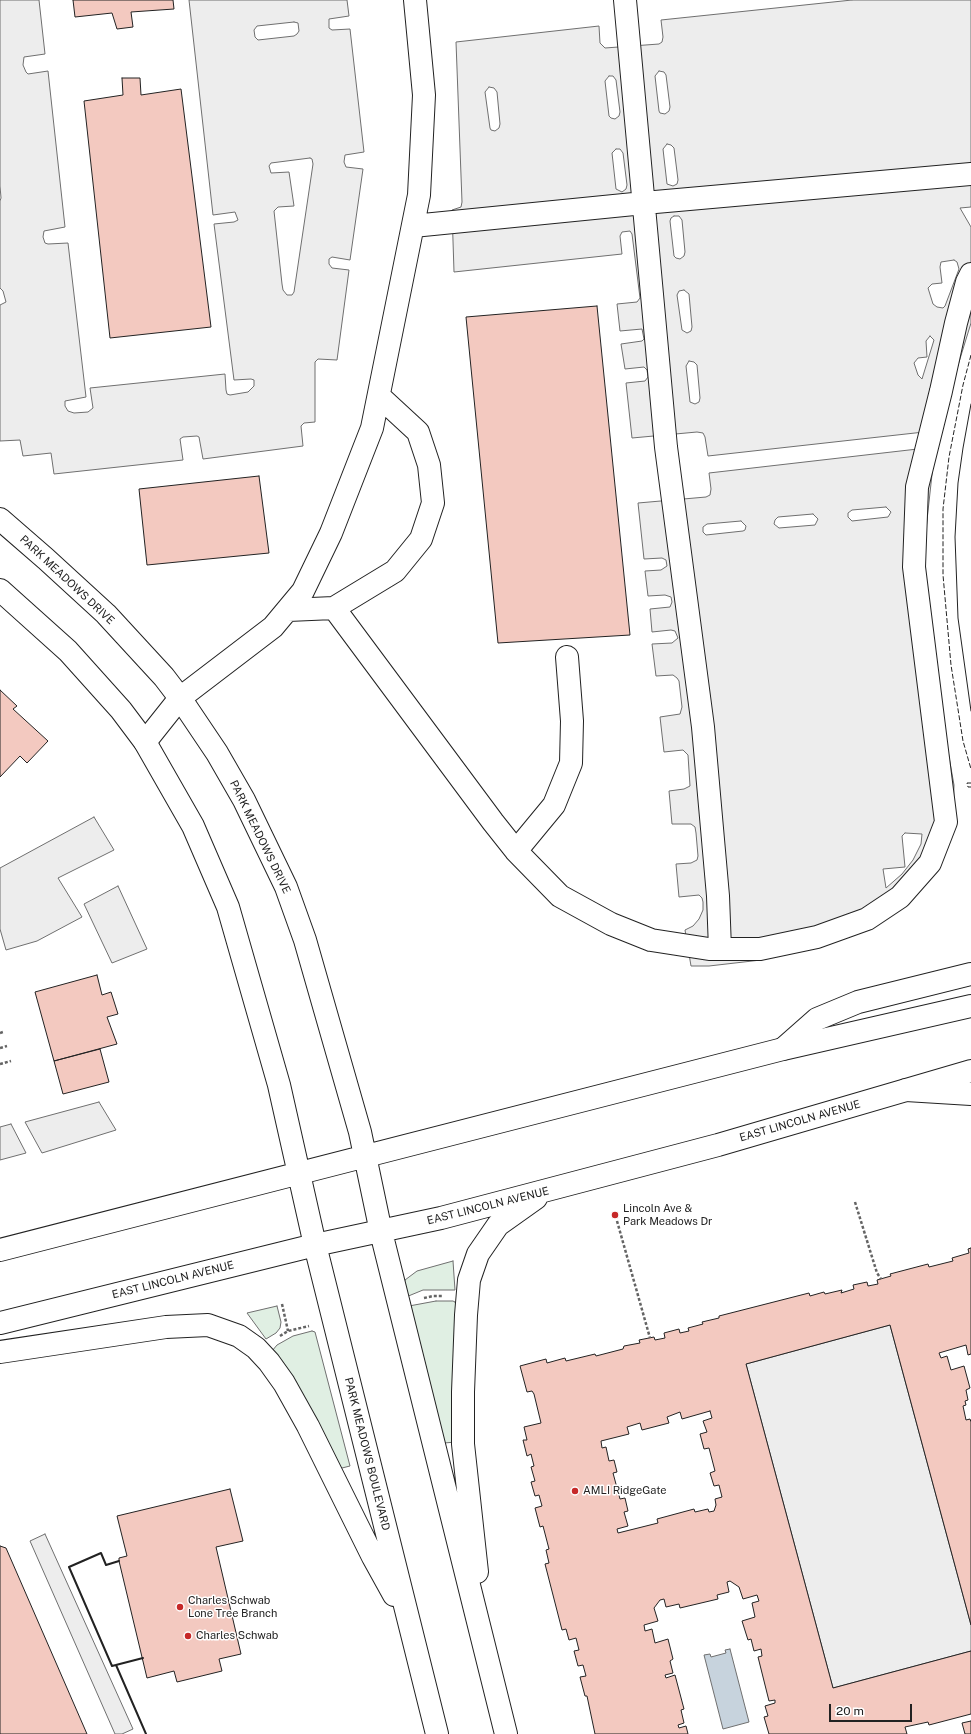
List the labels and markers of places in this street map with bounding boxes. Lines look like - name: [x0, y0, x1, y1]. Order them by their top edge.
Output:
- place label: Lincoln Ave & Park Meadows Dr: [623, 1202, 712, 1228]
- marker: Lincoln Ave & Park Meadows Dr: [610, 1210, 620, 1220]
- place label: AMLI RidgeGate: [583, 1484, 666, 1498]
- marker: AMLI RidgeGate: [570, 1486, 580, 1496]
- place label: Charles Schwab Lone Tree Branch: [188, 1594, 277, 1620]
- marker: Charles Schwab Lone Tree Branch: [175, 1602, 185, 1612]
- place label: Charles Schwab: [196, 1629, 278, 1643]
- marker: Charles Schwab: [183, 1631, 193, 1641]

